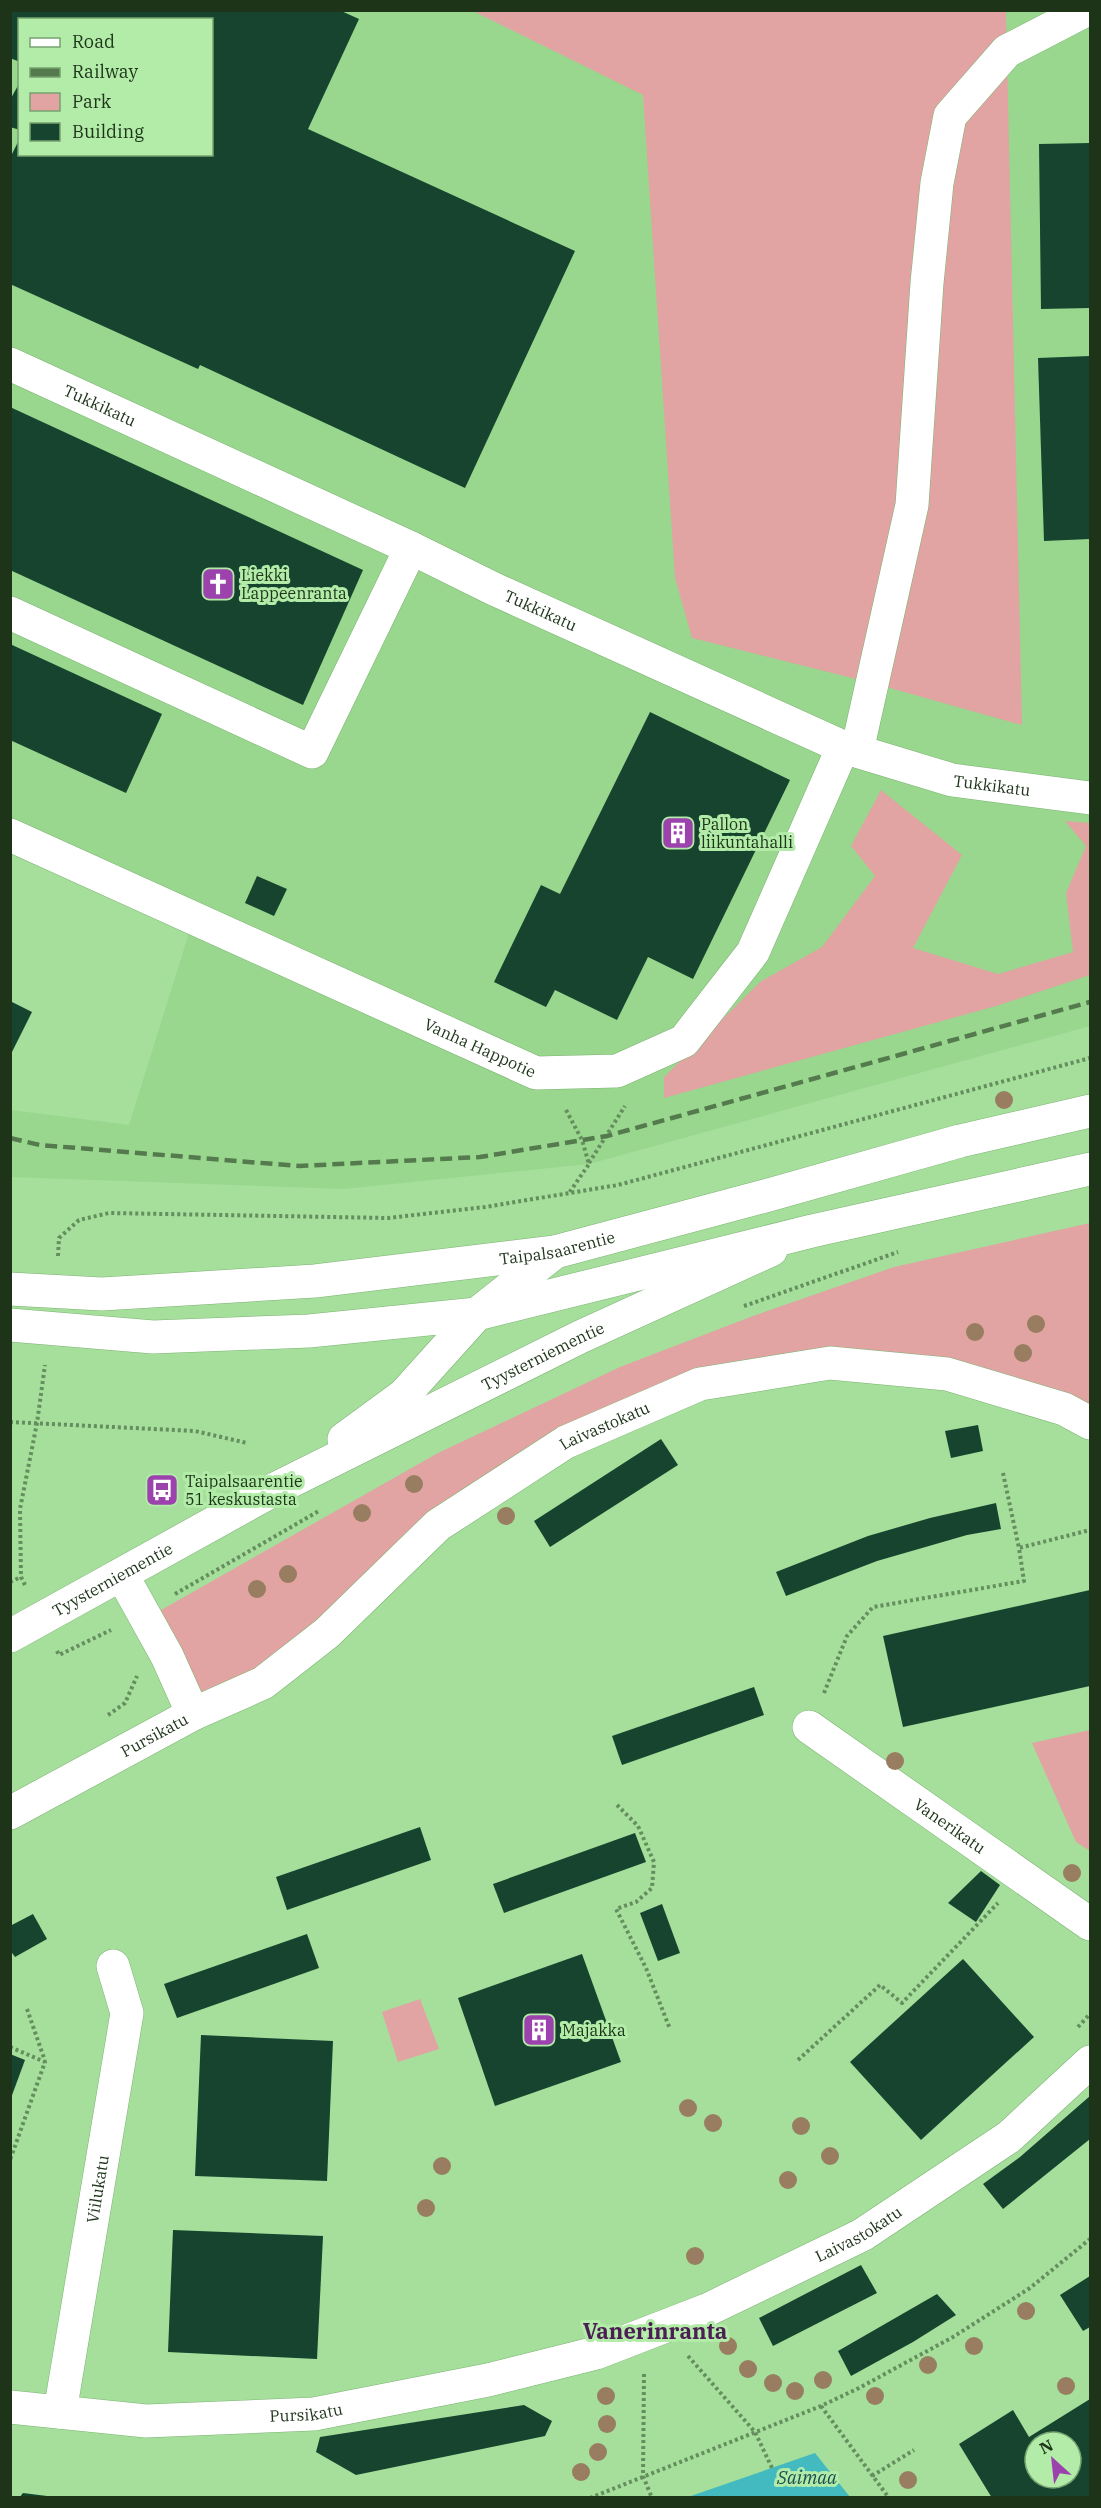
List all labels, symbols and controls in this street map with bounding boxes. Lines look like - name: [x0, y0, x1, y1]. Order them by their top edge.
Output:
- legend: [18, 18, 213, 156]
- text: Road: [72, 30, 115, 53]
- text: Railway: [72, 60, 138, 83]
- text: Park: [72, 90, 112, 113]
- text: Building: [72, 120, 144, 143]
- street label: Tukkikatu: [61, 380, 139, 431]
- place label: Liekki Lappeenranta: [241, 565, 347, 603]
- church icon: Liekki Lappeenranta: [200, 566, 236, 602]
- street label: Tukkikatu: [501, 585, 580, 635]
- street label: Tukkikatu: [952, 770, 1032, 800]
- place label: Pallon liikuntahalli: [701, 814, 793, 852]
- building icon: Pallon liikuntahalli: [660, 815, 696, 851]
- street label: Vanha Happotie: [421, 1014, 539, 1082]
- street label: Taipalsaarentie: [498, 1226, 617, 1269]
- street label: Tyysterniementie: [478, 1317, 607, 1395]
- street label: Laivastokatu: [555, 1397, 653, 1454]
- place label: Taipalsaarentie 51 keskustasta: [185, 1471, 303, 1509]
- bus stop icon: Taipalsaarentie 51 keskustasta: [144, 1472, 180, 1508]
- street label: Tyysterniementie: [49, 1538, 176, 1621]
- street label: Pursikatu: [117, 1709, 191, 1761]
- street label: Vanerikatu: [910, 1794, 990, 1858]
- building icon: Majakka: [521, 2012, 557, 2048]
- place label: Majakka: [562, 2020, 626, 2040]
- street label: Viilukatu: [82, 2154, 113, 2225]
- street label: Laivastokatu: [812, 2201, 905, 2266]
- district label: Vanerinranta: [583, 2316, 727, 2345]
- street label: Pursikatu: [269, 2399, 344, 2426]
- north arrow: [1023, 2430, 1083, 2490]
- text: N: [1036, 2435, 1056, 2458]
- water label: Saimaa: [776, 2466, 837, 2489]

